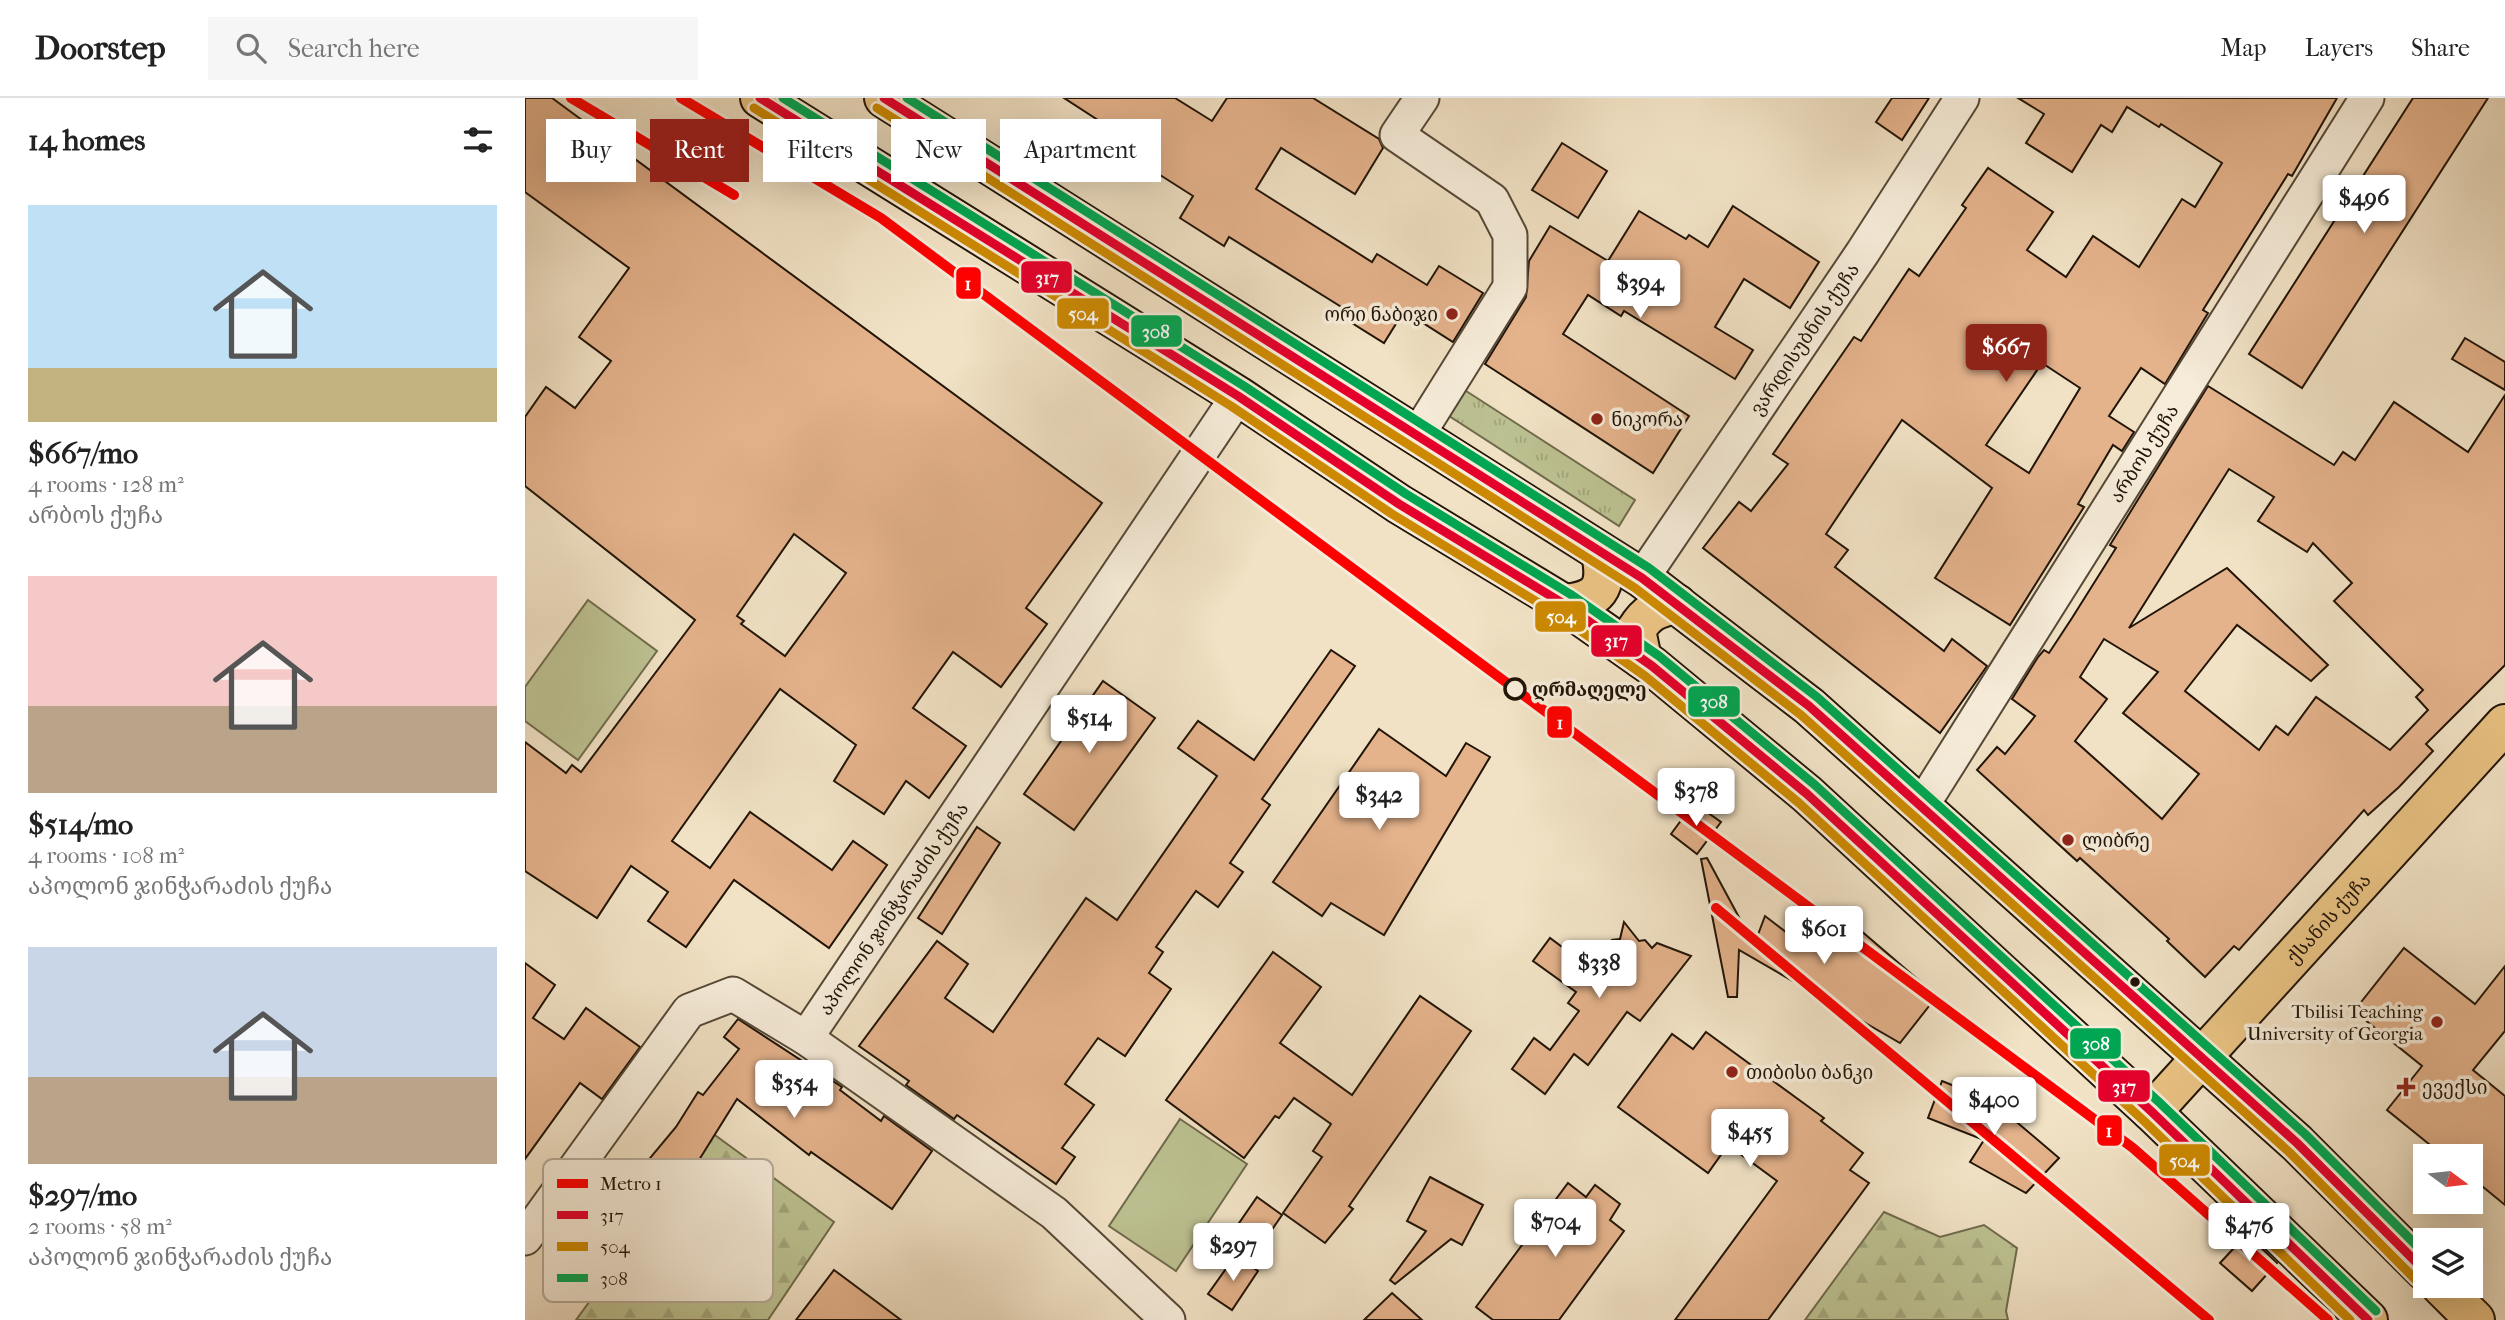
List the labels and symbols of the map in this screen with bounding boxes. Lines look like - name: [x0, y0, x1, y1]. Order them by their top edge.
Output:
- pin: $496: [2323, 176, 2405, 235]
- street label: ვარდისუბნის ქუჩა: [1746, 259, 1864, 419]
- line badge: 317: [1020, 260, 1073, 294]
- pin: $394: [1599, 260, 1681, 320]
- line badge: 1: [955, 266, 982, 300]
- text: 317: [1035, 267, 1059, 289]
- text: 1: [965, 273, 971, 295]
- line badge: 504: [1056, 297, 1110, 330]
- text: 504: [1068, 303, 1099, 325]
- place label: ორი ნაბიჯი: [1324, 304, 1438, 326]
- marker: ორი ნაბიჯი: [1444, 306, 1460, 322]
- line badge: 308: [1130, 314, 1183, 348]
- text: 308: [1142, 321, 1170, 343]
- pin: $667: [1965, 324, 2047, 384]
- street label: არბოს ქუჩა: [2105, 401, 2183, 507]
- place label: ნიკორა: [1611, 409, 1683, 431]
- marker: ნიკორა: [1589, 411, 1605, 427]
- line badge: 504: [1534, 600, 1587, 633]
- text: 504: [1546, 606, 1577, 628]
- line badge: 317: [1590, 624, 1643, 658]
- text: 317: [1604, 630, 1628, 652]
- marker: ღრმაღელე: [1504, 678, 1526, 700]
- place label: ღრმაღელე: [1532, 679, 1647, 701]
- line badge: 308: [1687, 685, 1741, 718]
- text: 308: [1700, 691, 1728, 713]
- pin: $514: [1048, 696, 1130, 755]
- line badge: 1: [1546, 705, 1573, 739]
- text: 1: [1557, 712, 1563, 734]
- pin: $378: [1655, 768, 1737, 828]
- pin: $342: [1338, 772, 1420, 832]
- street label: აპოლონ ჯინჭარაძის ქუჩა: [815, 799, 973, 1020]
- place label: ლიბრე: [2082, 830, 2150, 852]
- marker: ლიბრე: [2060, 832, 2076, 848]
- street label: ქსანის ქუჩა: [2282, 869, 2376, 969]
- pin: $601: [1783, 906, 1865, 966]
- pin: $338: [1558, 940, 1640, 1000]
- unlabelled marker: [2128, 975, 2142, 989]
- place label: Tbilisi Teaching University of Georgia: [2247, 1001, 2424, 1045]
- marker: Tbilisi Teaching University of Georgia: [2429, 1014, 2445, 1030]
- line badge: 308: [2069, 1027, 2122, 1060]
- text: 308: [2082, 1033, 2110, 1055]
- pin: $354: [753, 1060, 835, 1120]
- place label: თიბისი ბანკი: [1746, 1062, 1873, 1084]
- marker: თიბისი ბანკი: [1724, 1064, 1740, 1080]
- line badge: 317: [2097, 1069, 2151, 1103]
- text: 317: [2112, 1076, 2136, 1098]
- pin: $400: [1953, 1077, 2035, 1137]
- marker: ევექსი: [2396, 1077, 2416, 1097]
- place label: ევექსი: [2422, 1077, 2488, 1099]
- pin: $455: [1709, 1110, 1791, 1169]
- line badge: 1: [2096, 1114, 2123, 1147]
- text: 1: [2106, 1120, 2112, 1142]
- line badge: 504: [2158, 1143, 2211, 1177]
- north arrow: [2413, 1144, 2483, 1214]
- text: 504: [2169, 1150, 2200, 1172]
- legend: [543, 1159, 773, 1302]
- text: Metro 1: [600, 1173, 662, 1195]
- pin: $704: [1514, 1200, 1596, 1259]
- pin: $476: [2208, 1204, 2290, 1263]
- text: 317: [600, 1205, 624, 1227]
- pin: $297: [1192, 1224, 1274, 1283]
- text: 504: [600, 1236, 630, 1258]
- text: 308: [600, 1268, 628, 1290]

